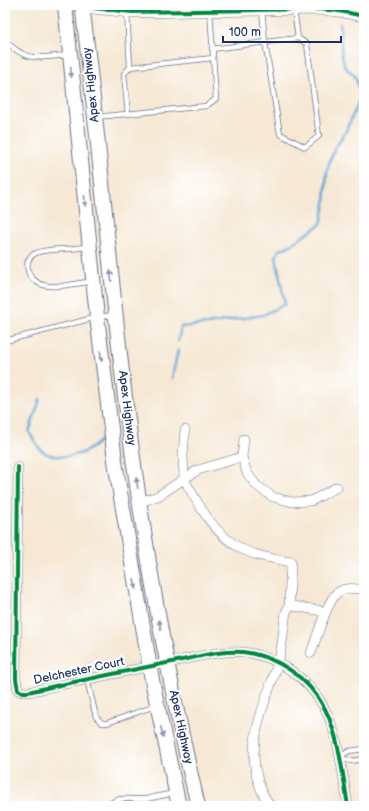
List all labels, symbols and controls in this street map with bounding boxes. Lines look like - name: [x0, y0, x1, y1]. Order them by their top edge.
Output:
- scale bar: [223, 18, 341, 44]
- text: 100 m: [229, 25, 261, 40]
- street label: Apex Highway: [80, 46, 102, 123]
- one-way arrow: [68, 66, 75, 78]
- one-way arrow: [82, 195, 88, 207]
- one-way arrow: [108, 270, 115, 282]
- one-way arrow: [98, 350, 104, 362]
- street label: Apex Highway: [115, 370, 139, 447]
- one-way arrow: [134, 477, 140, 489]
- one-way arrow: [132, 578, 138, 591]
- one-way arrow: [157, 619, 163, 631]
- street label: Delchester Court: [32, 654, 126, 688]
- street label: Apex Highway: [166, 689, 196, 766]
- one-way arrow: [160, 726, 166, 739]

